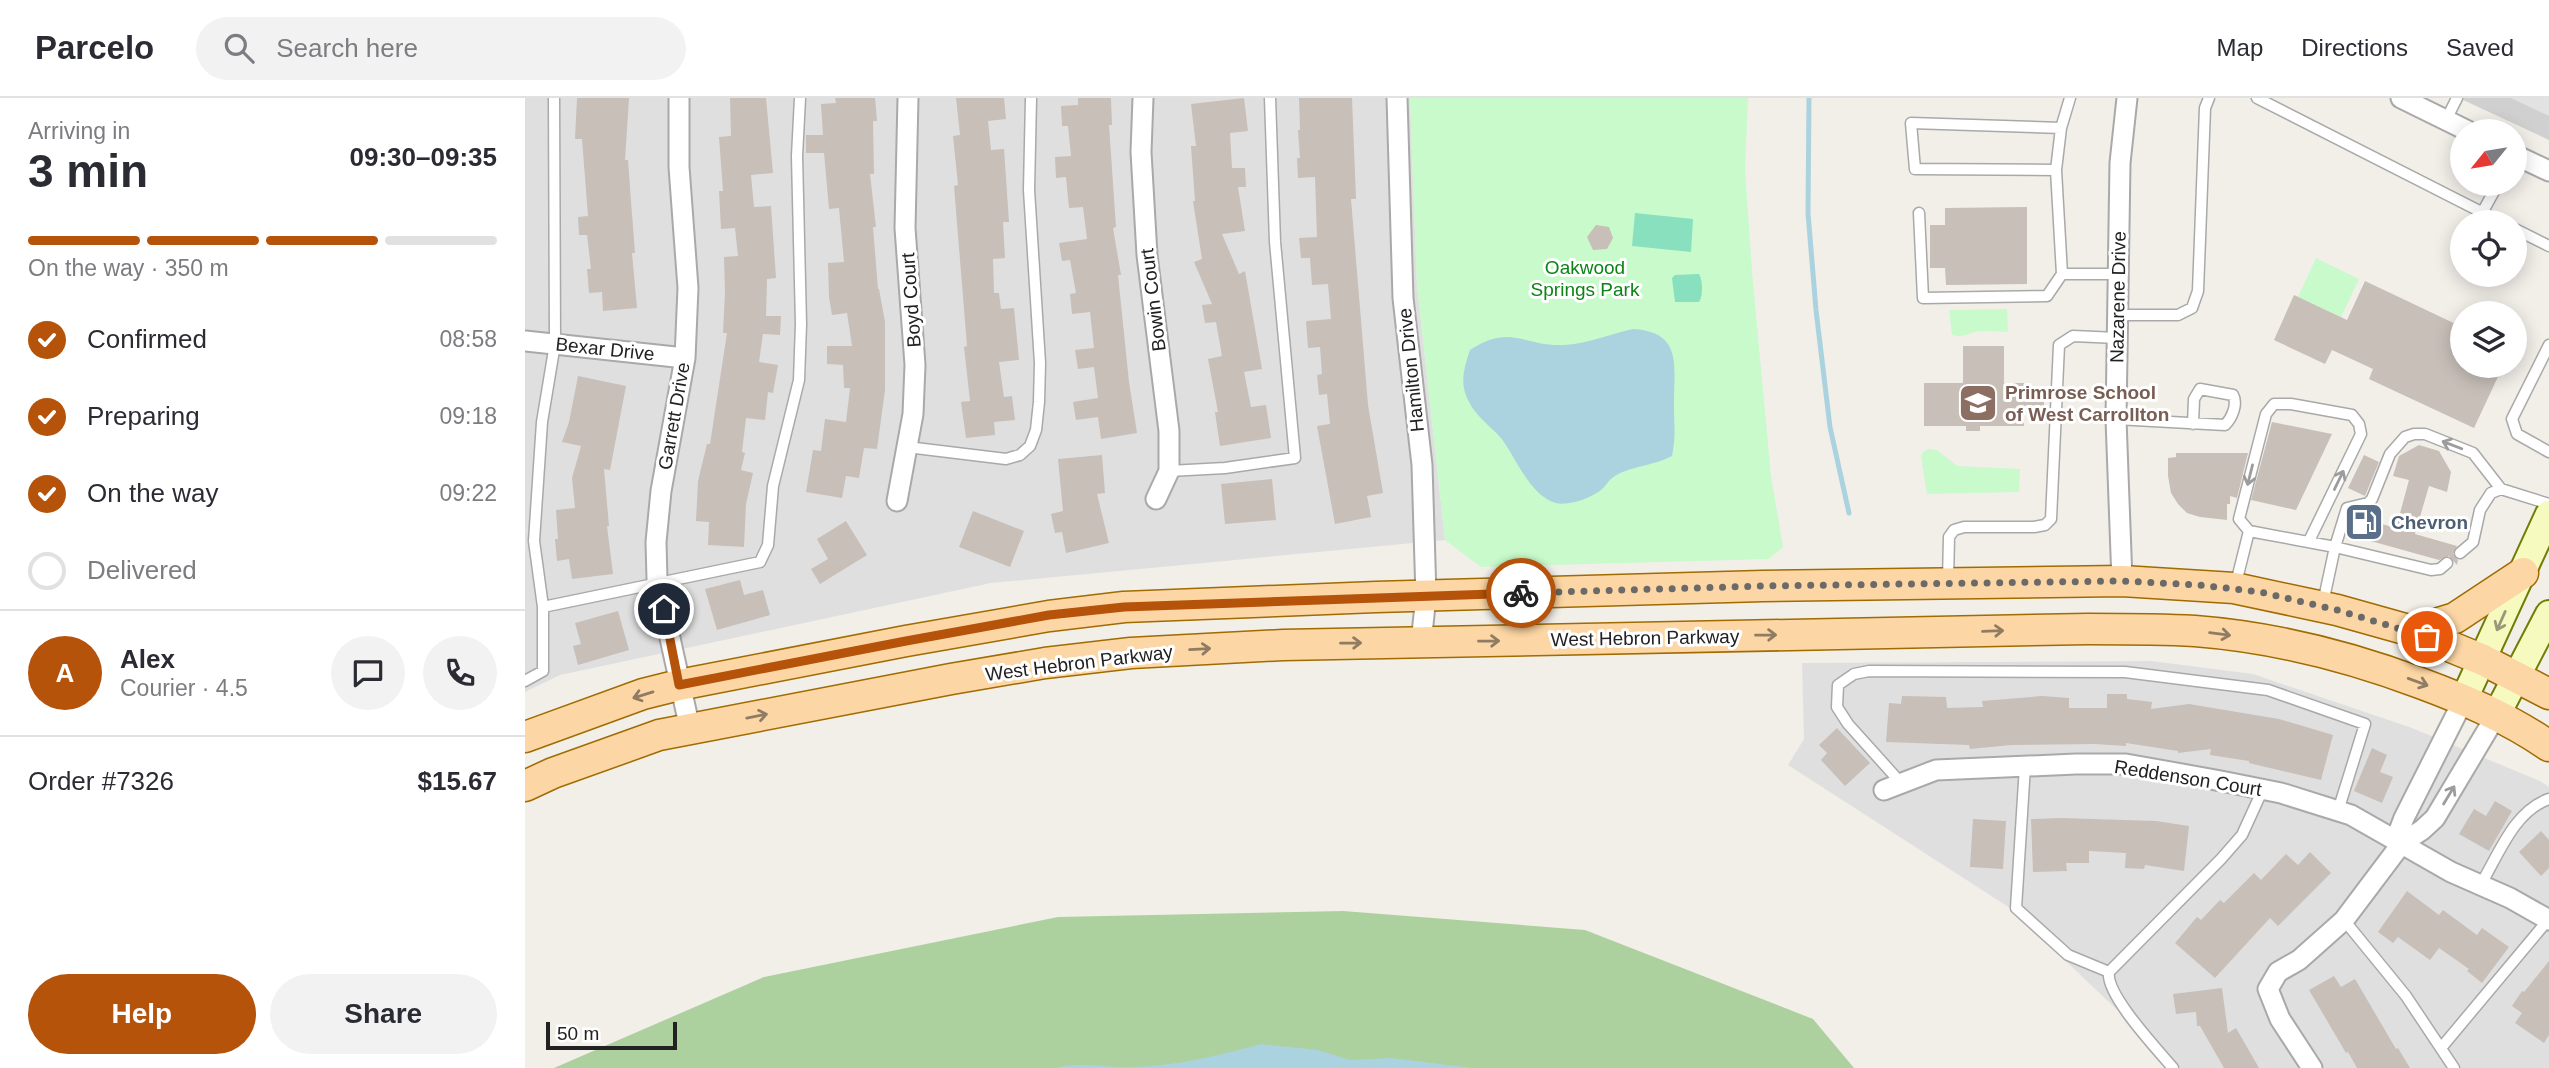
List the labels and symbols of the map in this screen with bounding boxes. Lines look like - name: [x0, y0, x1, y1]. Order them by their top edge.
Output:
- north arrow: [2450, 119, 2527, 196]
- street label: Nazarene Drive: [2106, 231, 2130, 363]
- street label: Bowin Court: [1136, 247, 1170, 353]
- street label: Boyd Court: [897, 251, 925, 348]
- park label: Oakwood Springs Park: [1531, 257, 1640, 300]
- street label: Hamilton Drive: [1394, 307, 1428, 433]
- street label: Bexar Drive: [555, 333, 655, 365]
- street label: Garrett Drive: [654, 361, 694, 471]
- school or university icon: Primrose School of West Carrollton: [1957, 382, 1999, 424]
- place label: Primrose School of West Carrollton: [2005, 382, 2169, 425]
- one-way arrow: [2442, 437, 2464, 450]
- one-way arrow: [2243, 463, 2256, 486]
- one-way arrow: [2332, 470, 2346, 491]
- fuel station icon: Chevron: [2343, 501, 2385, 543]
- place label: Chevron: [2391, 512, 2468, 533]
- courier: [1486, 558, 1556, 628]
- pin: [634, 579, 694, 639]
- pin: [2397, 607, 2457, 667]
- one-way arrow: [2494, 610, 2507, 632]
- one-way arrow: [1981, 625, 2004, 638]
- street label: West Hebron Parkway: [1550, 626, 1740, 650]
- one-way arrow: [2209, 628, 2231, 641]
- one-way arrow: [1754, 629, 1777, 642]
- one-way arrow: [1477, 634, 1500, 648]
- one-way arrow: [1339, 637, 1362, 650]
- street label: West Hebron Parkway: [984, 641, 1174, 685]
- one-way arrow: [1188, 643, 1211, 656]
- one-way arrow: [2406, 677, 2428, 689]
- one-way arrow: [632, 689, 654, 702]
- one-way arrow: [746, 709, 768, 723]
- street label: Reddenson Court: [2113, 756, 2264, 800]
- one-way arrow: [2442, 786, 2456, 806]
- scale bar: [546, 1019, 677, 1051]

